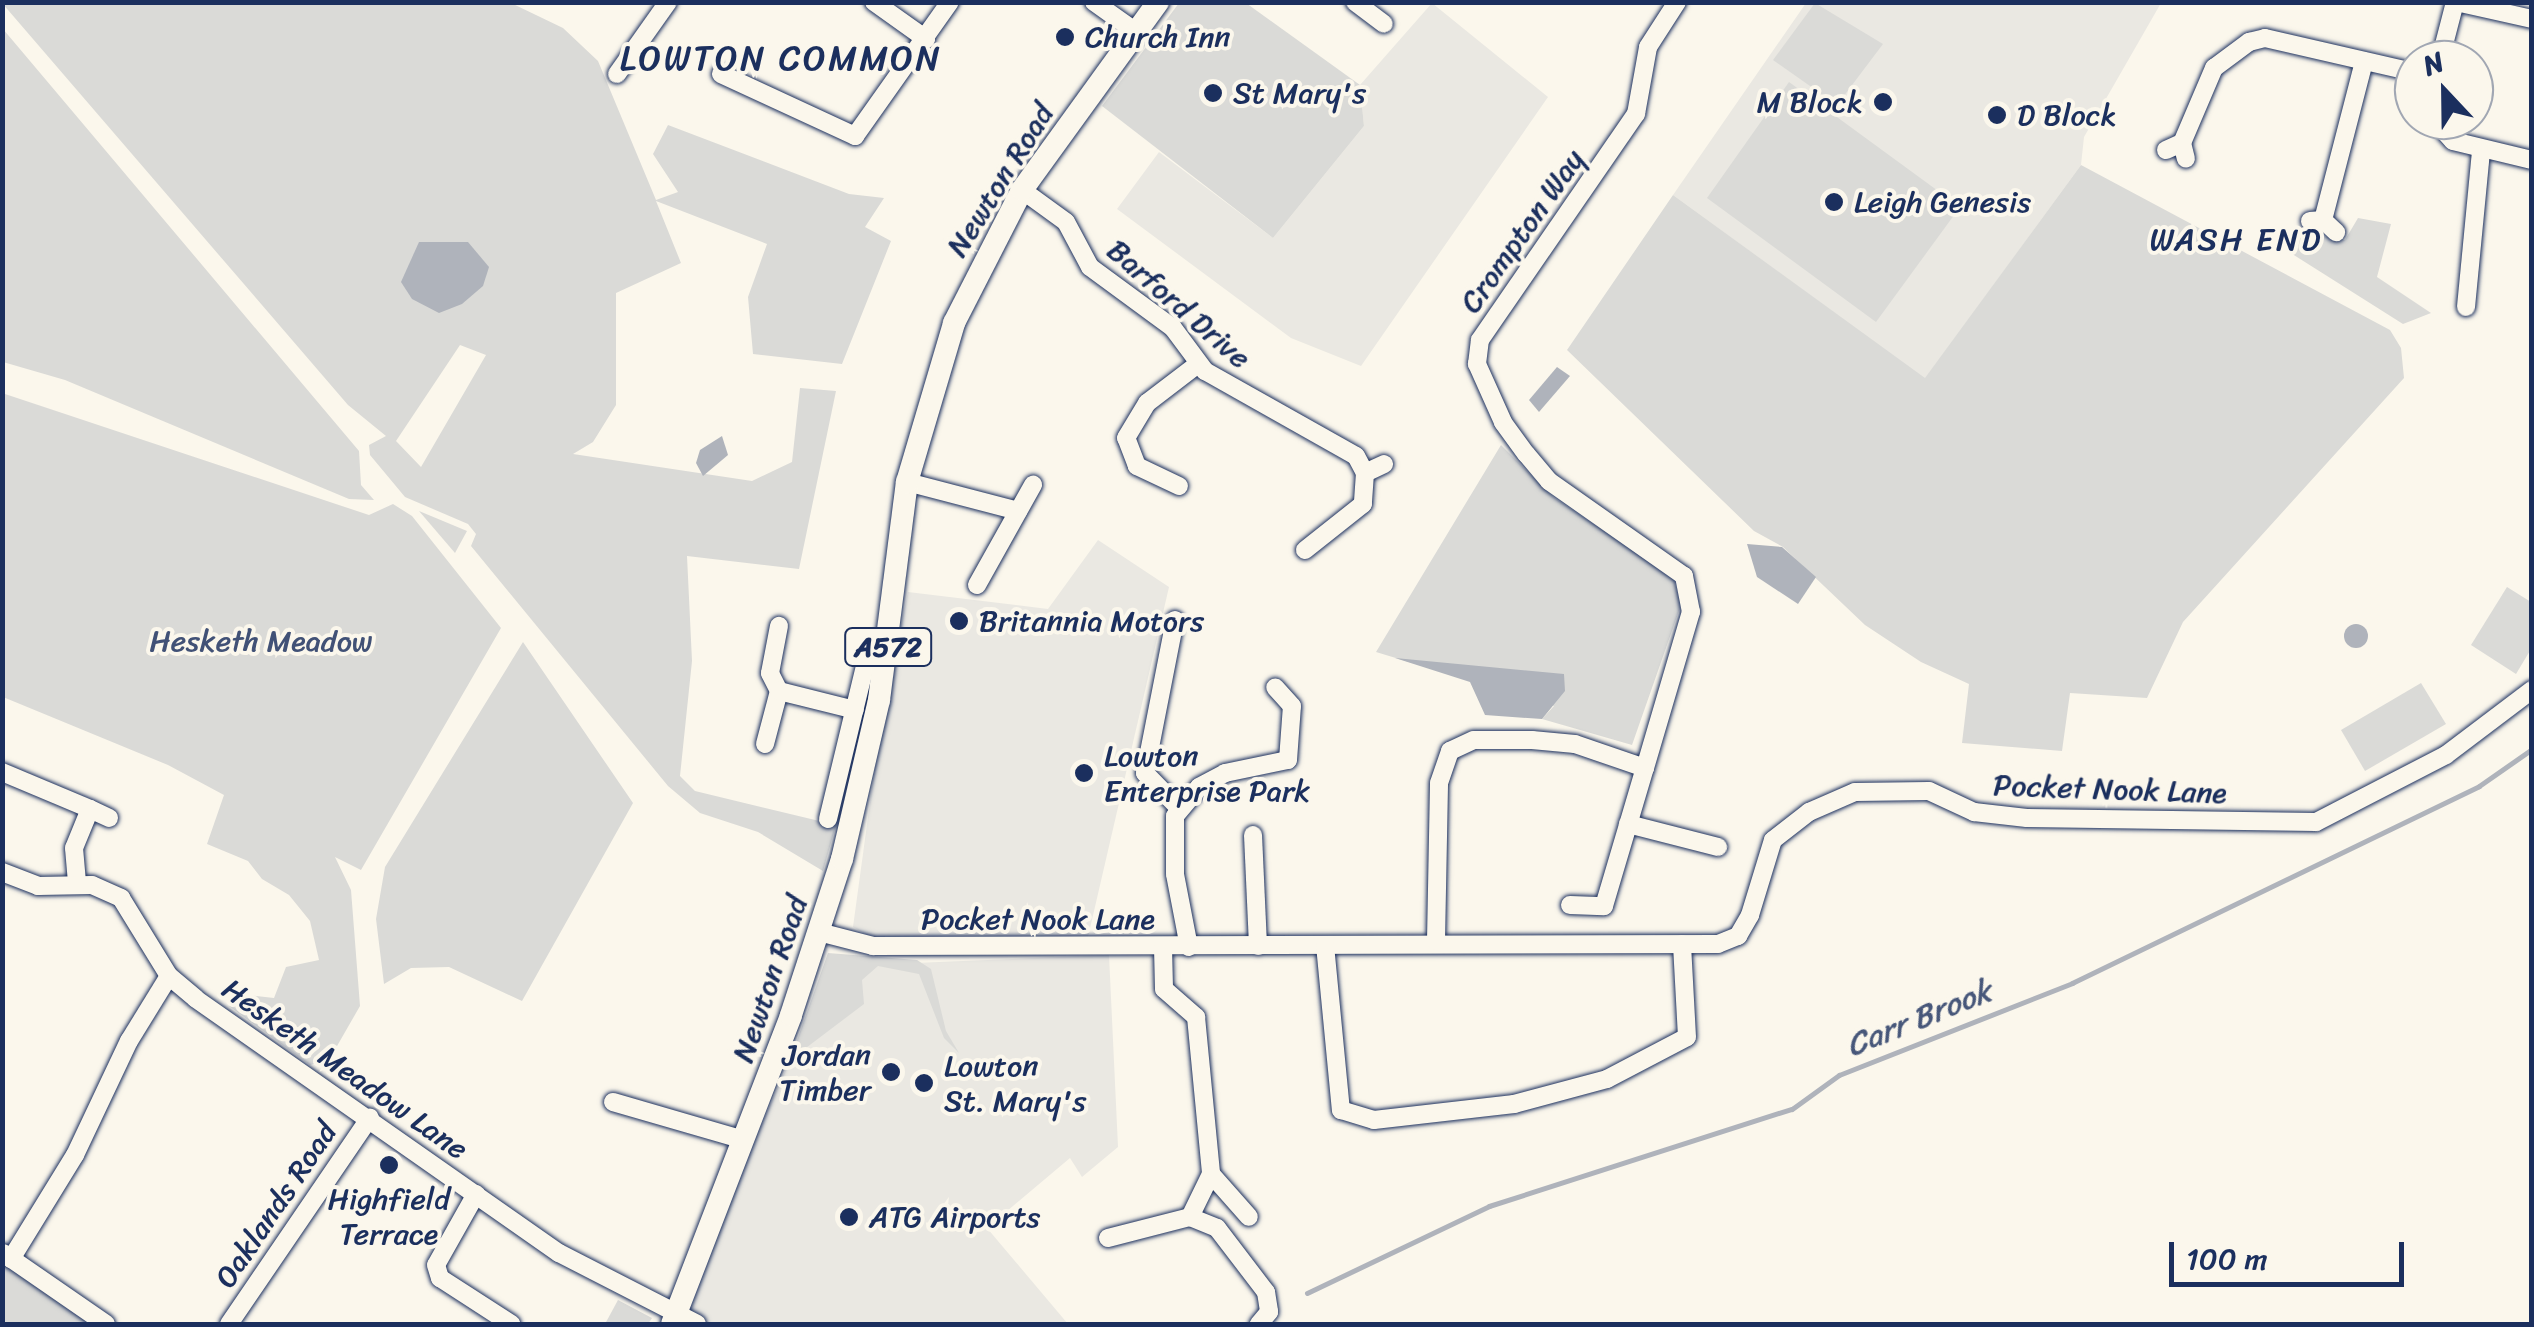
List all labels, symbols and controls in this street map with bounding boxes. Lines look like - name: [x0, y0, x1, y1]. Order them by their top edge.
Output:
- place label: Church Inn: [1085, 19, 1231, 55]
- marker: Church Inn: [1054, 26, 1076, 48]
- district label: LOWTON COMMON: [620, 37, 942, 79]
- text: N: [2415, 37, 2451, 90]
- north arrow: [2394, 40, 2494, 140]
- place label: St Mary's: [1233, 75, 1364, 111]
- marker: St Mary's: [1202, 82, 1224, 104]
- place label: M Block: [1757, 84, 1863, 120]
- marker: M Block: [1872, 91, 1894, 113]
- street label: Newton Road: [939, 97, 1061, 263]
- place label: D Block: [2017, 97, 2116, 133]
- marker: D Block: [1986, 104, 2008, 126]
- street label: Crompton Way: [1452, 142, 1592, 320]
- place label: Leigh Genesis: [1854, 184, 2030, 220]
- marker: Leigh Genesis: [1823, 191, 1845, 213]
- district label: WASH END: [2149, 221, 2323, 259]
- street label: Barford Drive: [1100, 232, 1258, 376]
- place label: Britannia Motors: [979, 603, 1203, 639]
- marker: Britannia Motors: [948, 610, 970, 632]
- park label: Hesketh Meadow: [149, 623, 373, 659]
- road number: A572: [843, 624, 933, 670]
- place label: Lowton Enterprise Park: [1104, 738, 1310, 808]
- marker: Lowton Enterprise Park: [1073, 762, 1095, 784]
- street label: Pocket Nook Lane: [1992, 767, 2228, 811]
- street label: Newton Road: [725, 891, 815, 1067]
- street label: Pocket Nook Lane: [920, 901, 1156, 937]
- street label: Hesketh Meadow Lane: [215, 970, 475, 1168]
- water label: Carr Brook: [1841, 972, 1997, 1066]
- place label: Jordan Timber: [779, 1037, 871, 1108]
- place label: Lowton St. Mary's: [944, 1048, 1084, 1118]
- marker: Jordan Timber: [880, 1061, 902, 1083]
- marker: Lowton St. Mary's: [913, 1072, 935, 1094]
- street label: Oaklands Road: [207, 1115, 345, 1295]
- marker: Highfield Terrace: [378, 1154, 400, 1176]
- place label: Highfield Terrace: [328, 1181, 450, 1252]
- place label: ATG Airports: [869, 1199, 1041, 1235]
- marker: ATG Airports: [838, 1206, 860, 1228]
- scale bar: [2174, 1222, 2409, 1284]
- text: 100 m: [2186, 1232, 2268, 1286]

